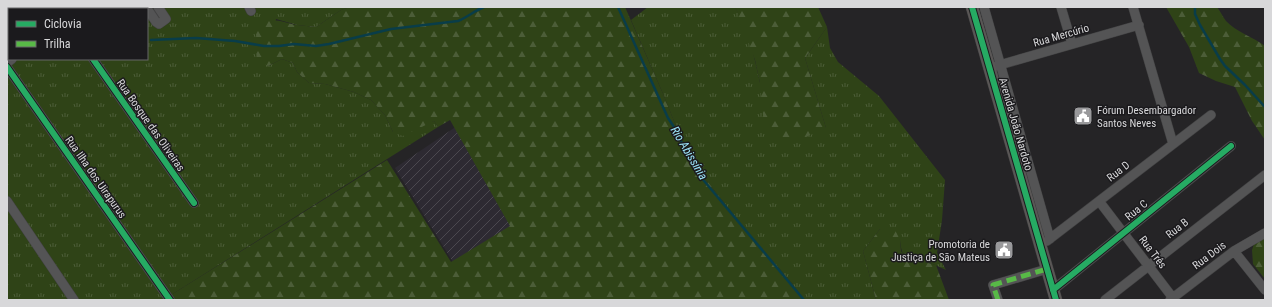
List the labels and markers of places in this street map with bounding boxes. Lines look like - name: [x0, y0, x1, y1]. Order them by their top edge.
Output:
- place label: Fórum Desembargador Santos Neves: [1097, 104, 1197, 130]
- public building icon: Fórum Desembargador Santos Neves: [1072, 105, 1094, 127]
- place label: Promotoria de Justiça de São Mateus: [891, 238, 990, 264]
- public building icon: Promotoria de Justiça de São Mateus: [993, 239, 1015, 261]

